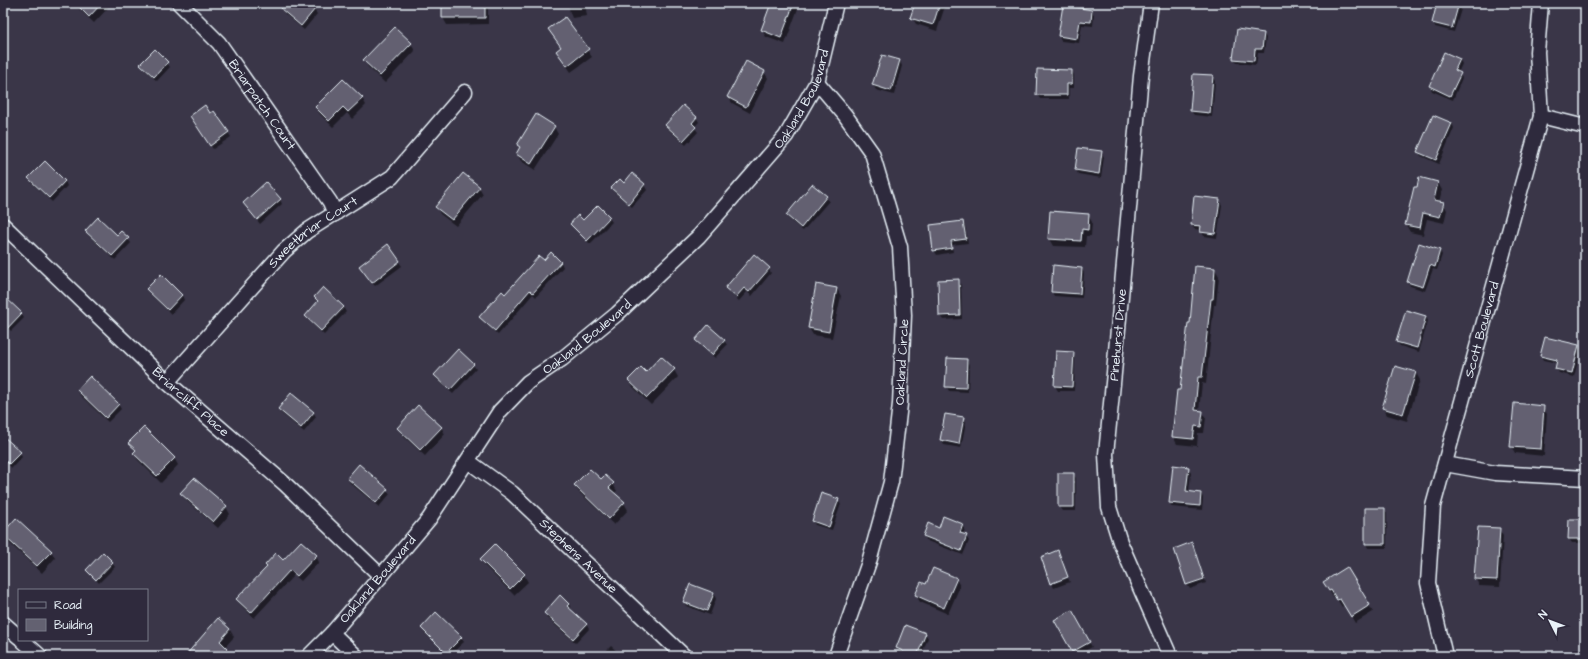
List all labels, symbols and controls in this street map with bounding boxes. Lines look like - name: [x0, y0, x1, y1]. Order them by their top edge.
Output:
- street label: Oakland Boulevard: [770, 47, 834, 153]
- street label: Briarpatch Court: [224, 56, 301, 154]
- street label: Sweetbriar Court: [264, 192, 362, 272]
- street label: Scott Boulevard: [1460, 279, 1504, 380]
- street label: Pinehurst Drive: [1105, 288, 1131, 382]
- street label: Oakland Boulevard: [539, 295, 636, 379]
- street label: Oakland Circle: [891, 319, 913, 405]
- street label: Briarcliff Place: [148, 363, 233, 441]
- street label: Stephens Avenue: [535, 514, 622, 598]
- street label: Oakland Boulevard: [335, 532, 420, 627]
- legend: [18, 589, 148, 641]
- text: Road: [54, 597, 82, 614]
- north arrow: [1530, 601, 1570, 641]
- text: N: [1535, 607, 1551, 622]
- text: Building: [54, 617, 92, 635]

